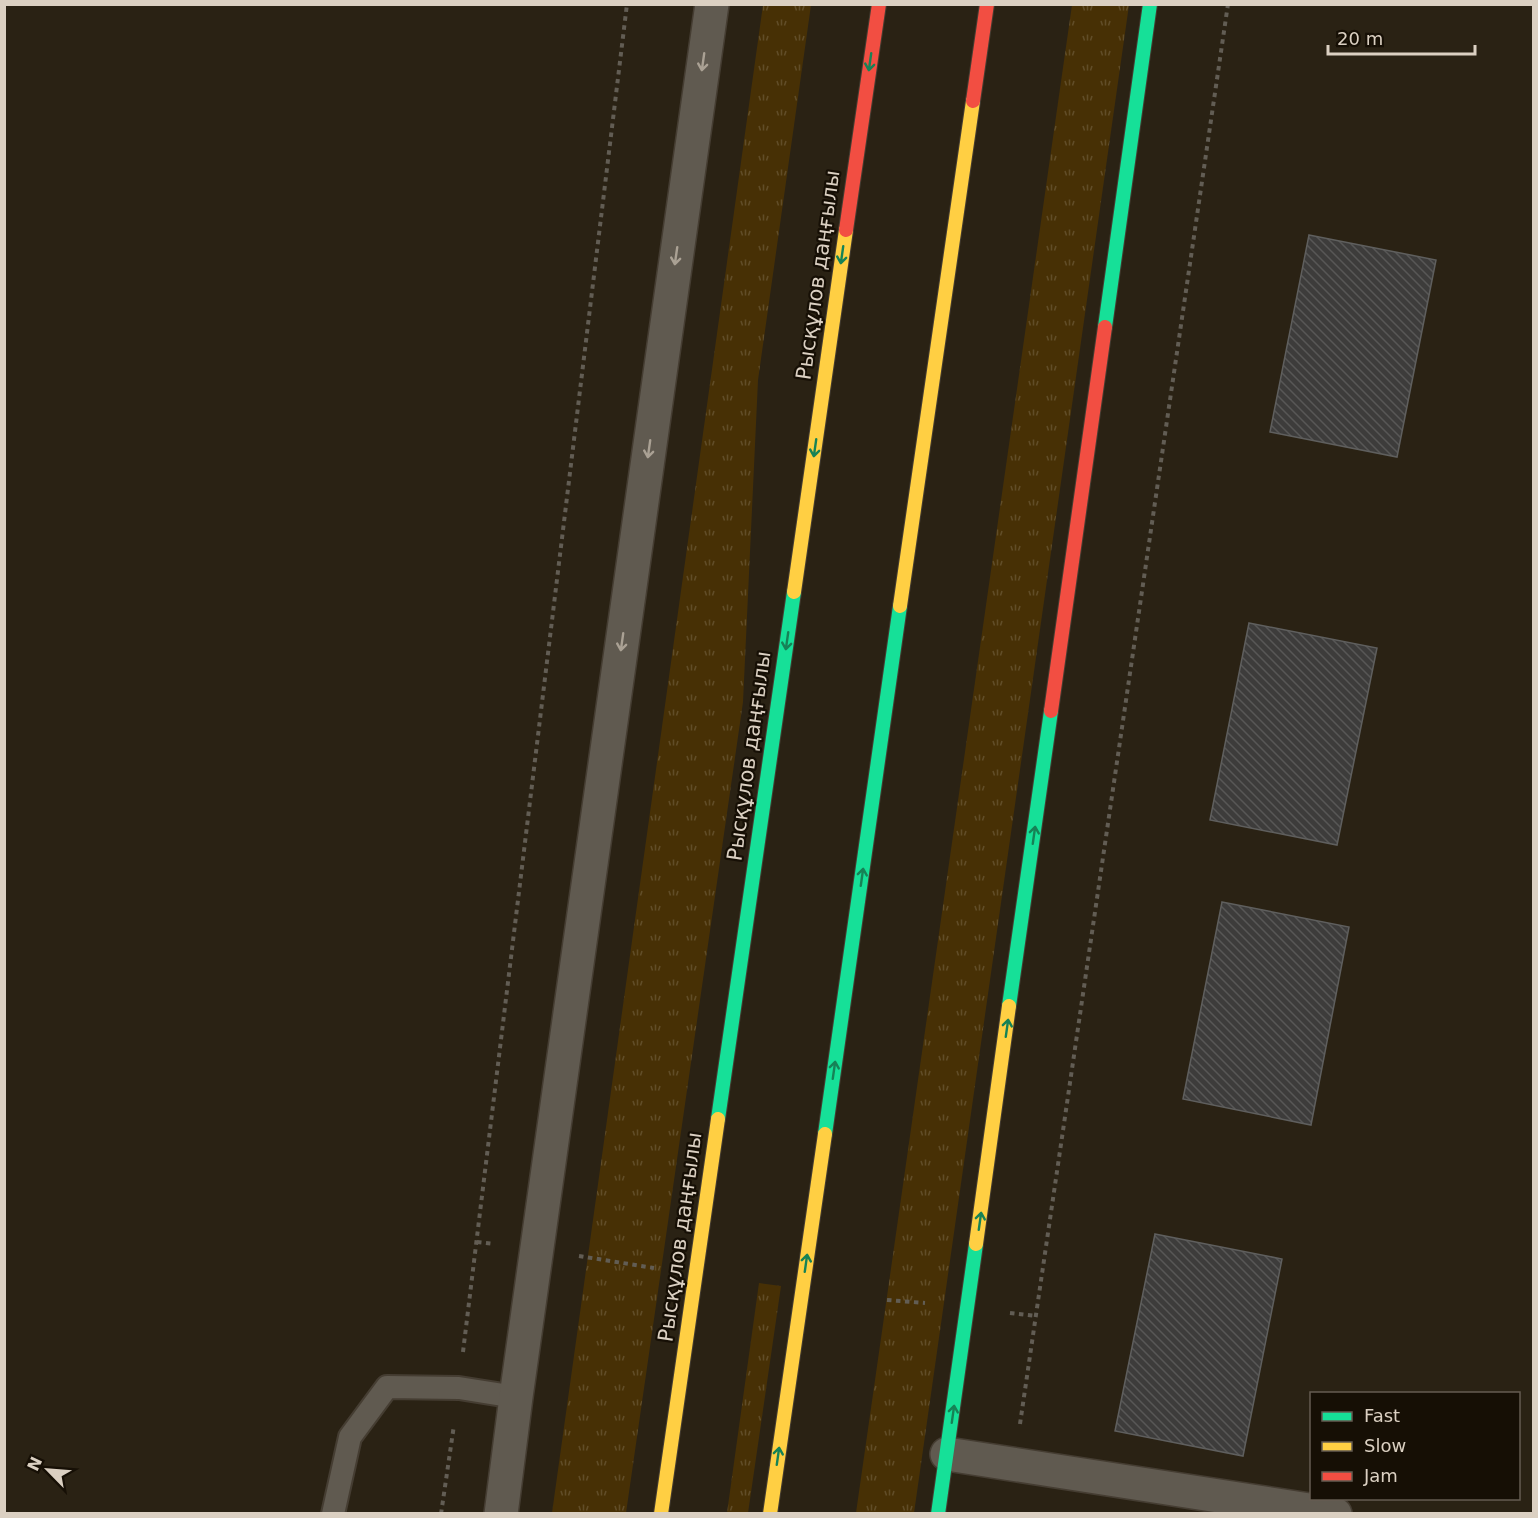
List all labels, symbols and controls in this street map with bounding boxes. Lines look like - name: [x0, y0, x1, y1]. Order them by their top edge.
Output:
- scale bar: [1328, 18, 1475, 56]
- text: 20 m: [1337, 28, 1383, 49]
- one-way arrow: [698, 52, 709, 72]
- one-way arrow: [865, 52, 876, 72]
- street label: Рысқұлов даңғылы: [791, 169, 845, 381]
- one-way arrow: [671, 245, 682, 265]
- one-way arrow: [837, 245, 848, 265]
- one-way arrow: [644, 438, 655, 458]
- one-way arrow: [809, 438, 820, 458]
- one-way arrow: [617, 631, 628, 651]
- one-way arrow: [781, 631, 792, 651]
- street label: Рысқұлов даңғылы: [722, 650, 776, 862]
- one-way arrow: [1028, 825, 1039, 845]
- one-way arrow: [856, 867, 867, 887]
- one-way arrow: [1001, 1018, 1012, 1038]
- one-way arrow: [829, 1060, 840, 1080]
- street label: Рысқұлов даңғылы: [653, 1131, 707, 1343]
- one-way arrow: [974, 1212, 985, 1231]
- one-way arrow: [801, 1253, 812, 1273]
- legend: [1310, 1392, 1520, 1500]
- one-way arrow: [947, 1405, 958, 1425]
- text: Fast: [1364, 1405, 1400, 1426]
- text: Slow: [1364, 1435, 1406, 1456]
- north arrow: [18, 1440, 78, 1500]
- one-way arrow: [773, 1446, 784, 1466]
- text: N: [23, 1454, 46, 1474]
- text: Jam: [1363, 1465, 1398, 1486]

